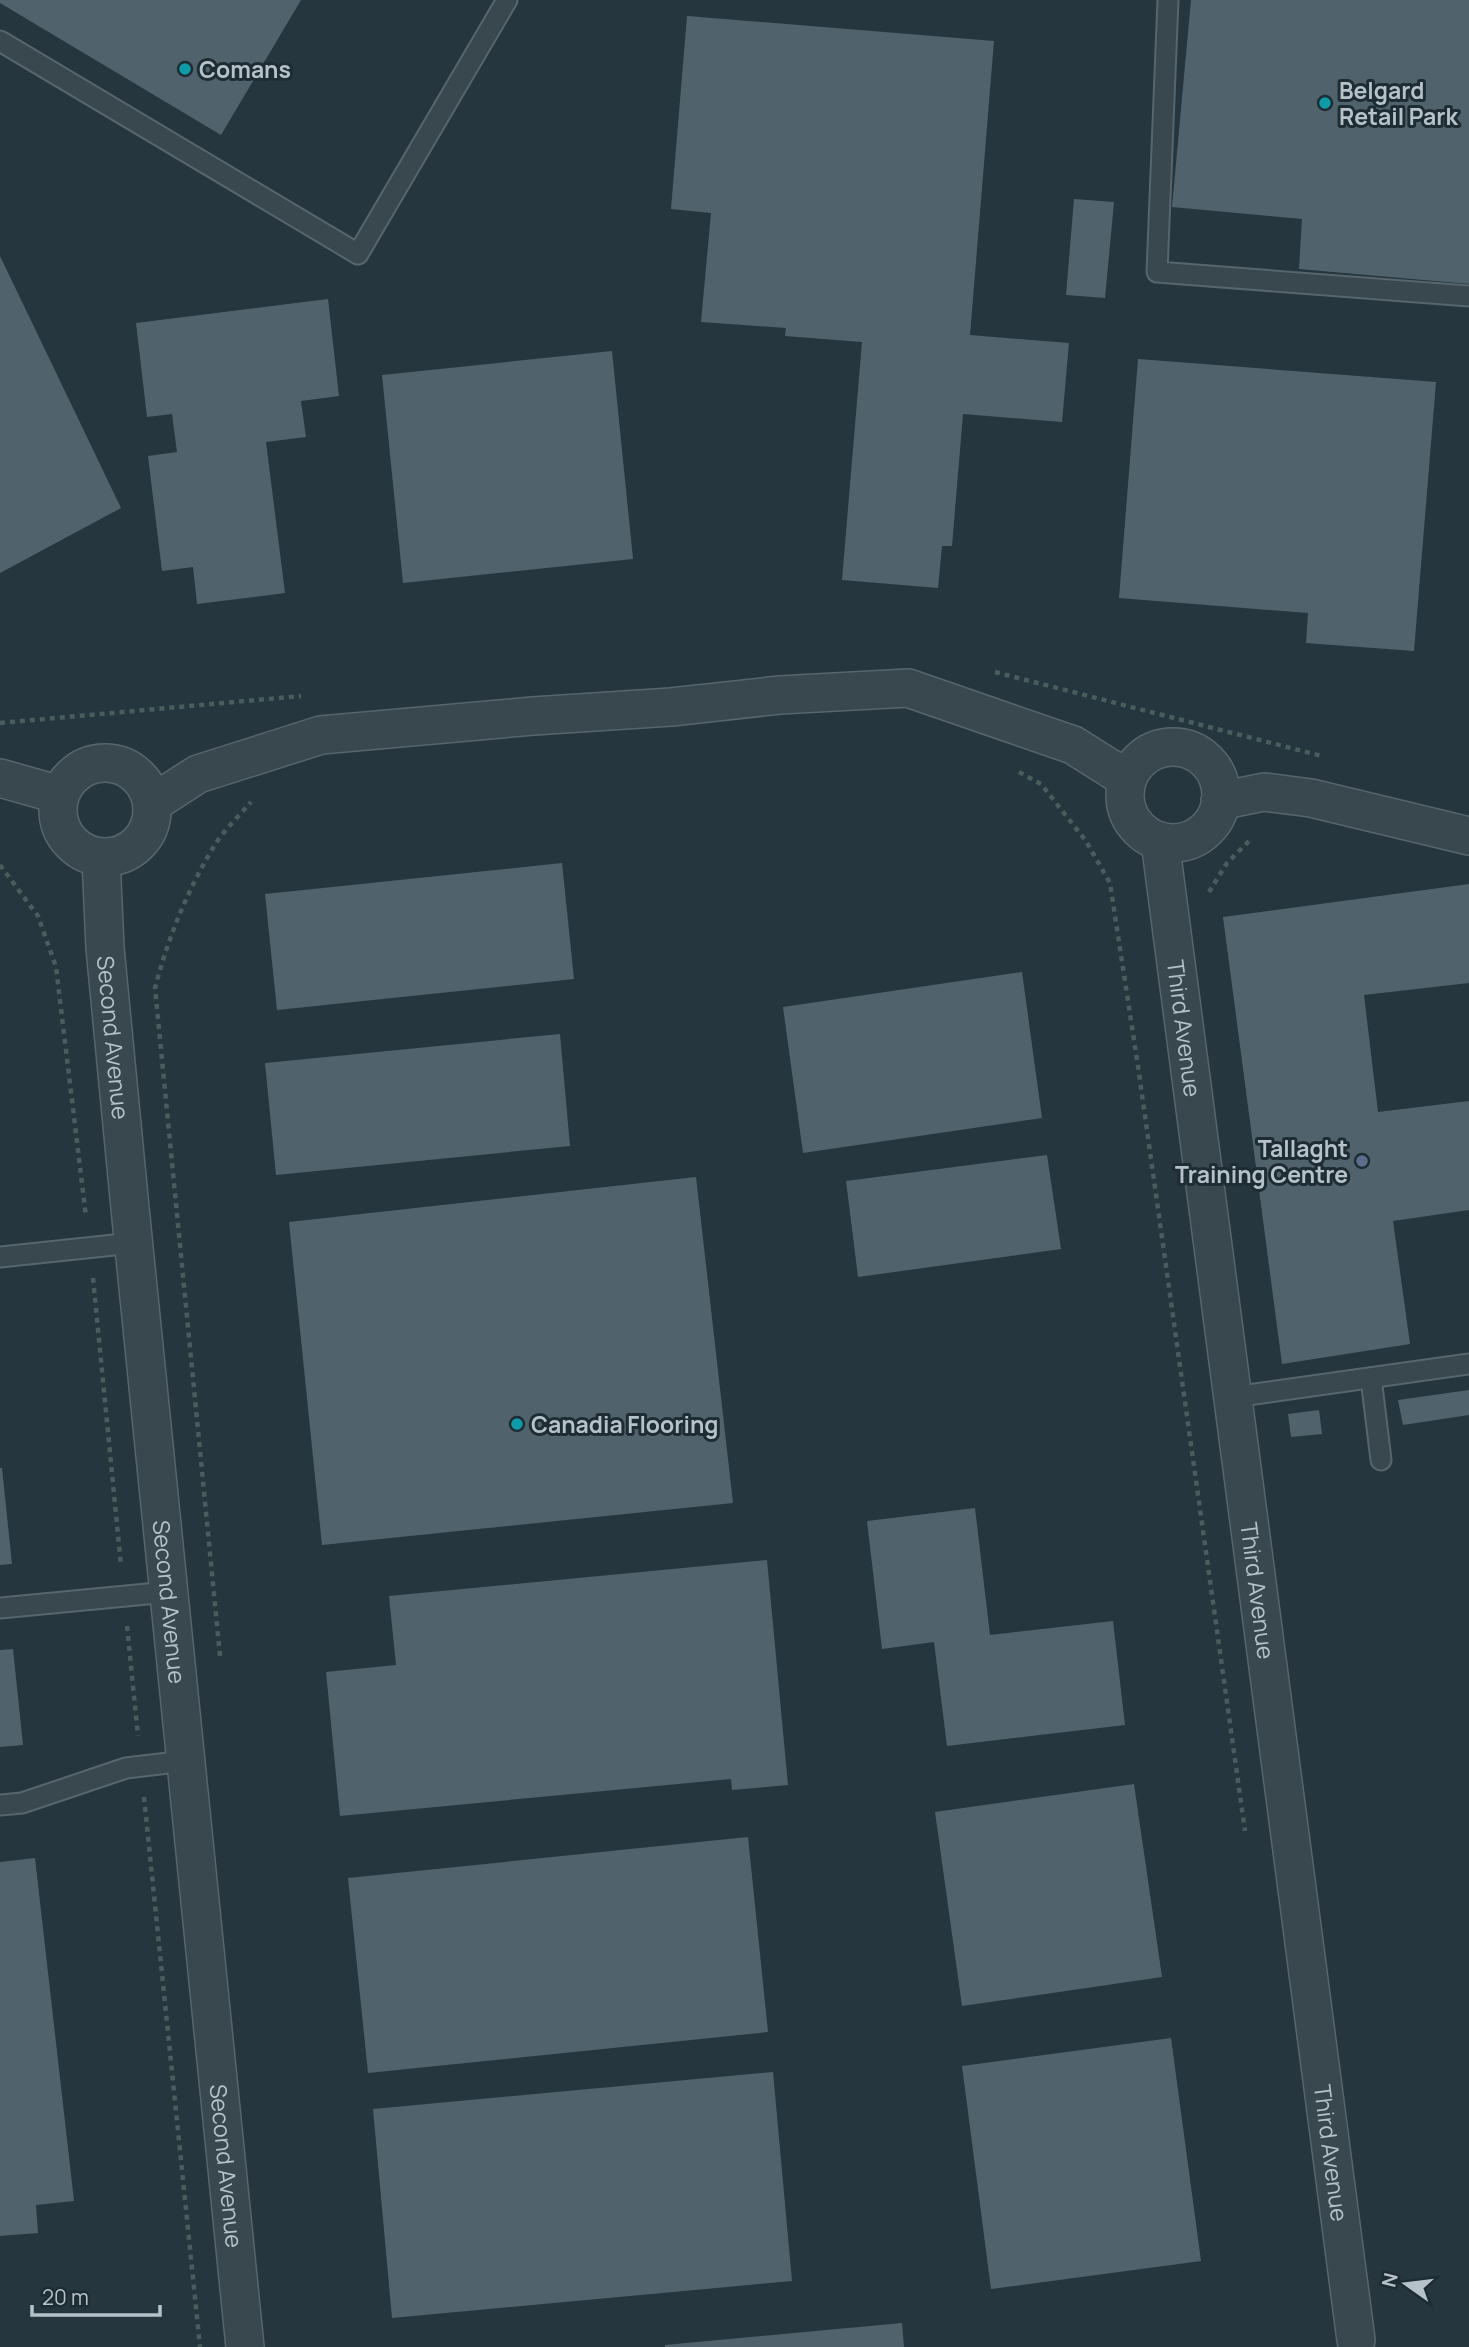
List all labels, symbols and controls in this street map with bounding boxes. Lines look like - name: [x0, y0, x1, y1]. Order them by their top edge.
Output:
- place label: Comans: [199, 53, 291, 85]
- marker: Comans: [177, 61, 193, 77]
- place label: Belgard Retail Park: [1339, 74, 1459, 132]
- marker: Belgard Retail Park: [1317, 95, 1333, 111]
- street label: Second Avenue: [90, 954, 137, 1121]
- street label: Third Avenue: [1160, 958, 1209, 1099]
- place label: Tallaght Training Centre: [1175, 1132, 1348, 1190]
- marker: Tallaght Training Centre: [1354, 1153, 1370, 1169]
- place label: Canadia Flooring: [531, 1408, 718, 1440]
- marker: Canadia Flooring: [509, 1416, 525, 1432]
- street label: Second Avenue: [146, 1518, 194, 1685]
- street label: Third Avenue: [1233, 1520, 1283, 1661]
- street label: Third Avenue: [1307, 2082, 1356, 2223]
- street label: Second Avenue: [203, 2083, 251, 2249]
- north arrow: [1371, 2249, 1441, 2319]
- text: N: [1375, 2270, 1404, 2290]
- scale bar: [32, 2274, 159, 2318]
- text: 20 m: [42, 2283, 89, 2311]

